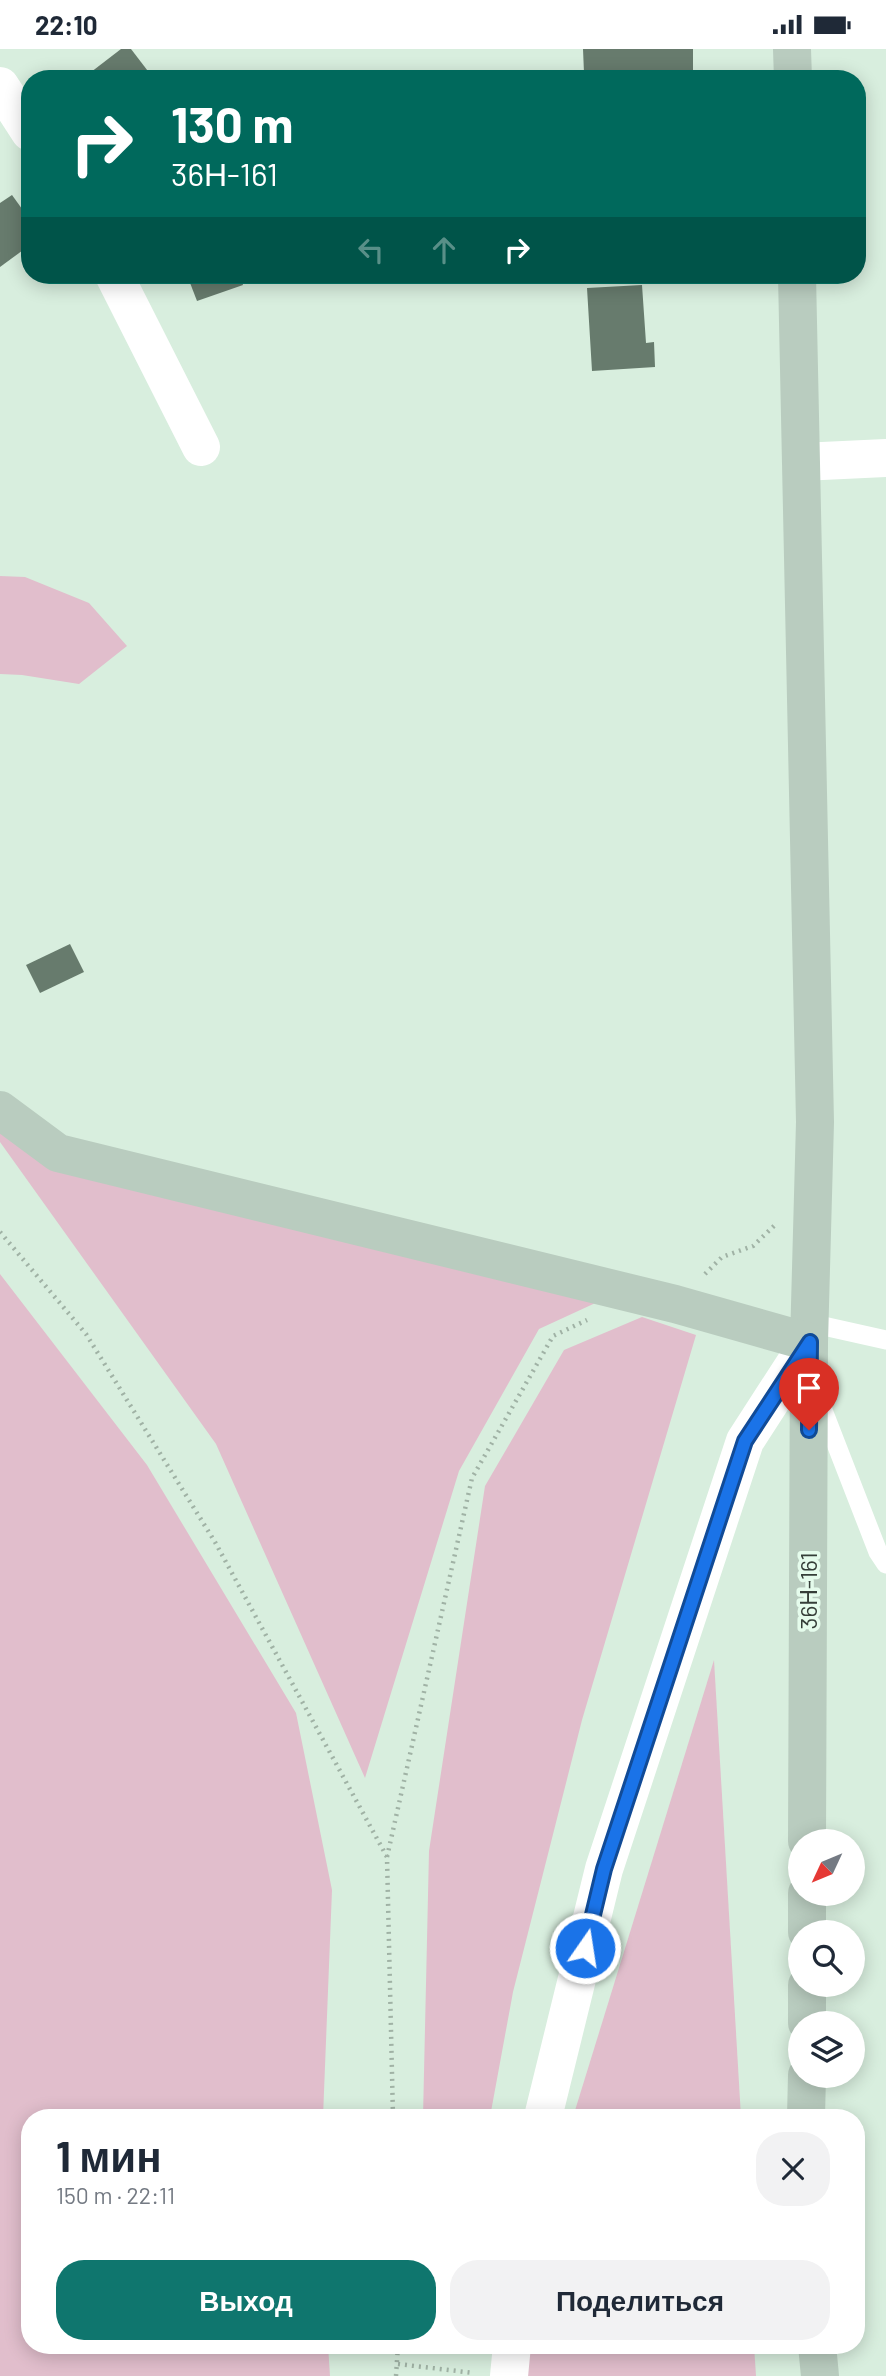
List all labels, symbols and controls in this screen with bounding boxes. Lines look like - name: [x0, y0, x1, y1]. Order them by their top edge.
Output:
- text: 22:10: [35, 9, 98, 40]
- text: 130 m: [171, 94, 293, 153]
- icon: right: [56, 98, 147, 189]
- text: 36Н-161: [171, 154, 278, 192]
- icon: left: [352, 231, 390, 269]
- icon: ahead: [425, 231, 463, 269]
- icon: right: [498, 231, 536, 269]
- pin: [779, 1358, 839, 1430]
- icon: arrive: [790, 1369, 828, 1407]
- street label: 36Н-161: [794, 1553, 822, 1629]
- north arrow: [788, 1829, 864, 1906]
- map controls: [788, 1829, 865, 2088]
- position arrow: [548, 1911, 622, 1985]
- button: search: [788, 1920, 865, 1997]
- button: layers: [788, 2011, 865, 2088]
- text: 1 мин: [56, 2130, 162, 2180]
- button: close: [756, 2132, 830, 2206]
- text: 150 m · 22:11: [56, 2181, 175, 2209]
- button: Выход: [56, 2260, 436, 2340]
- button: Поделиться: [450, 2260, 830, 2340]

